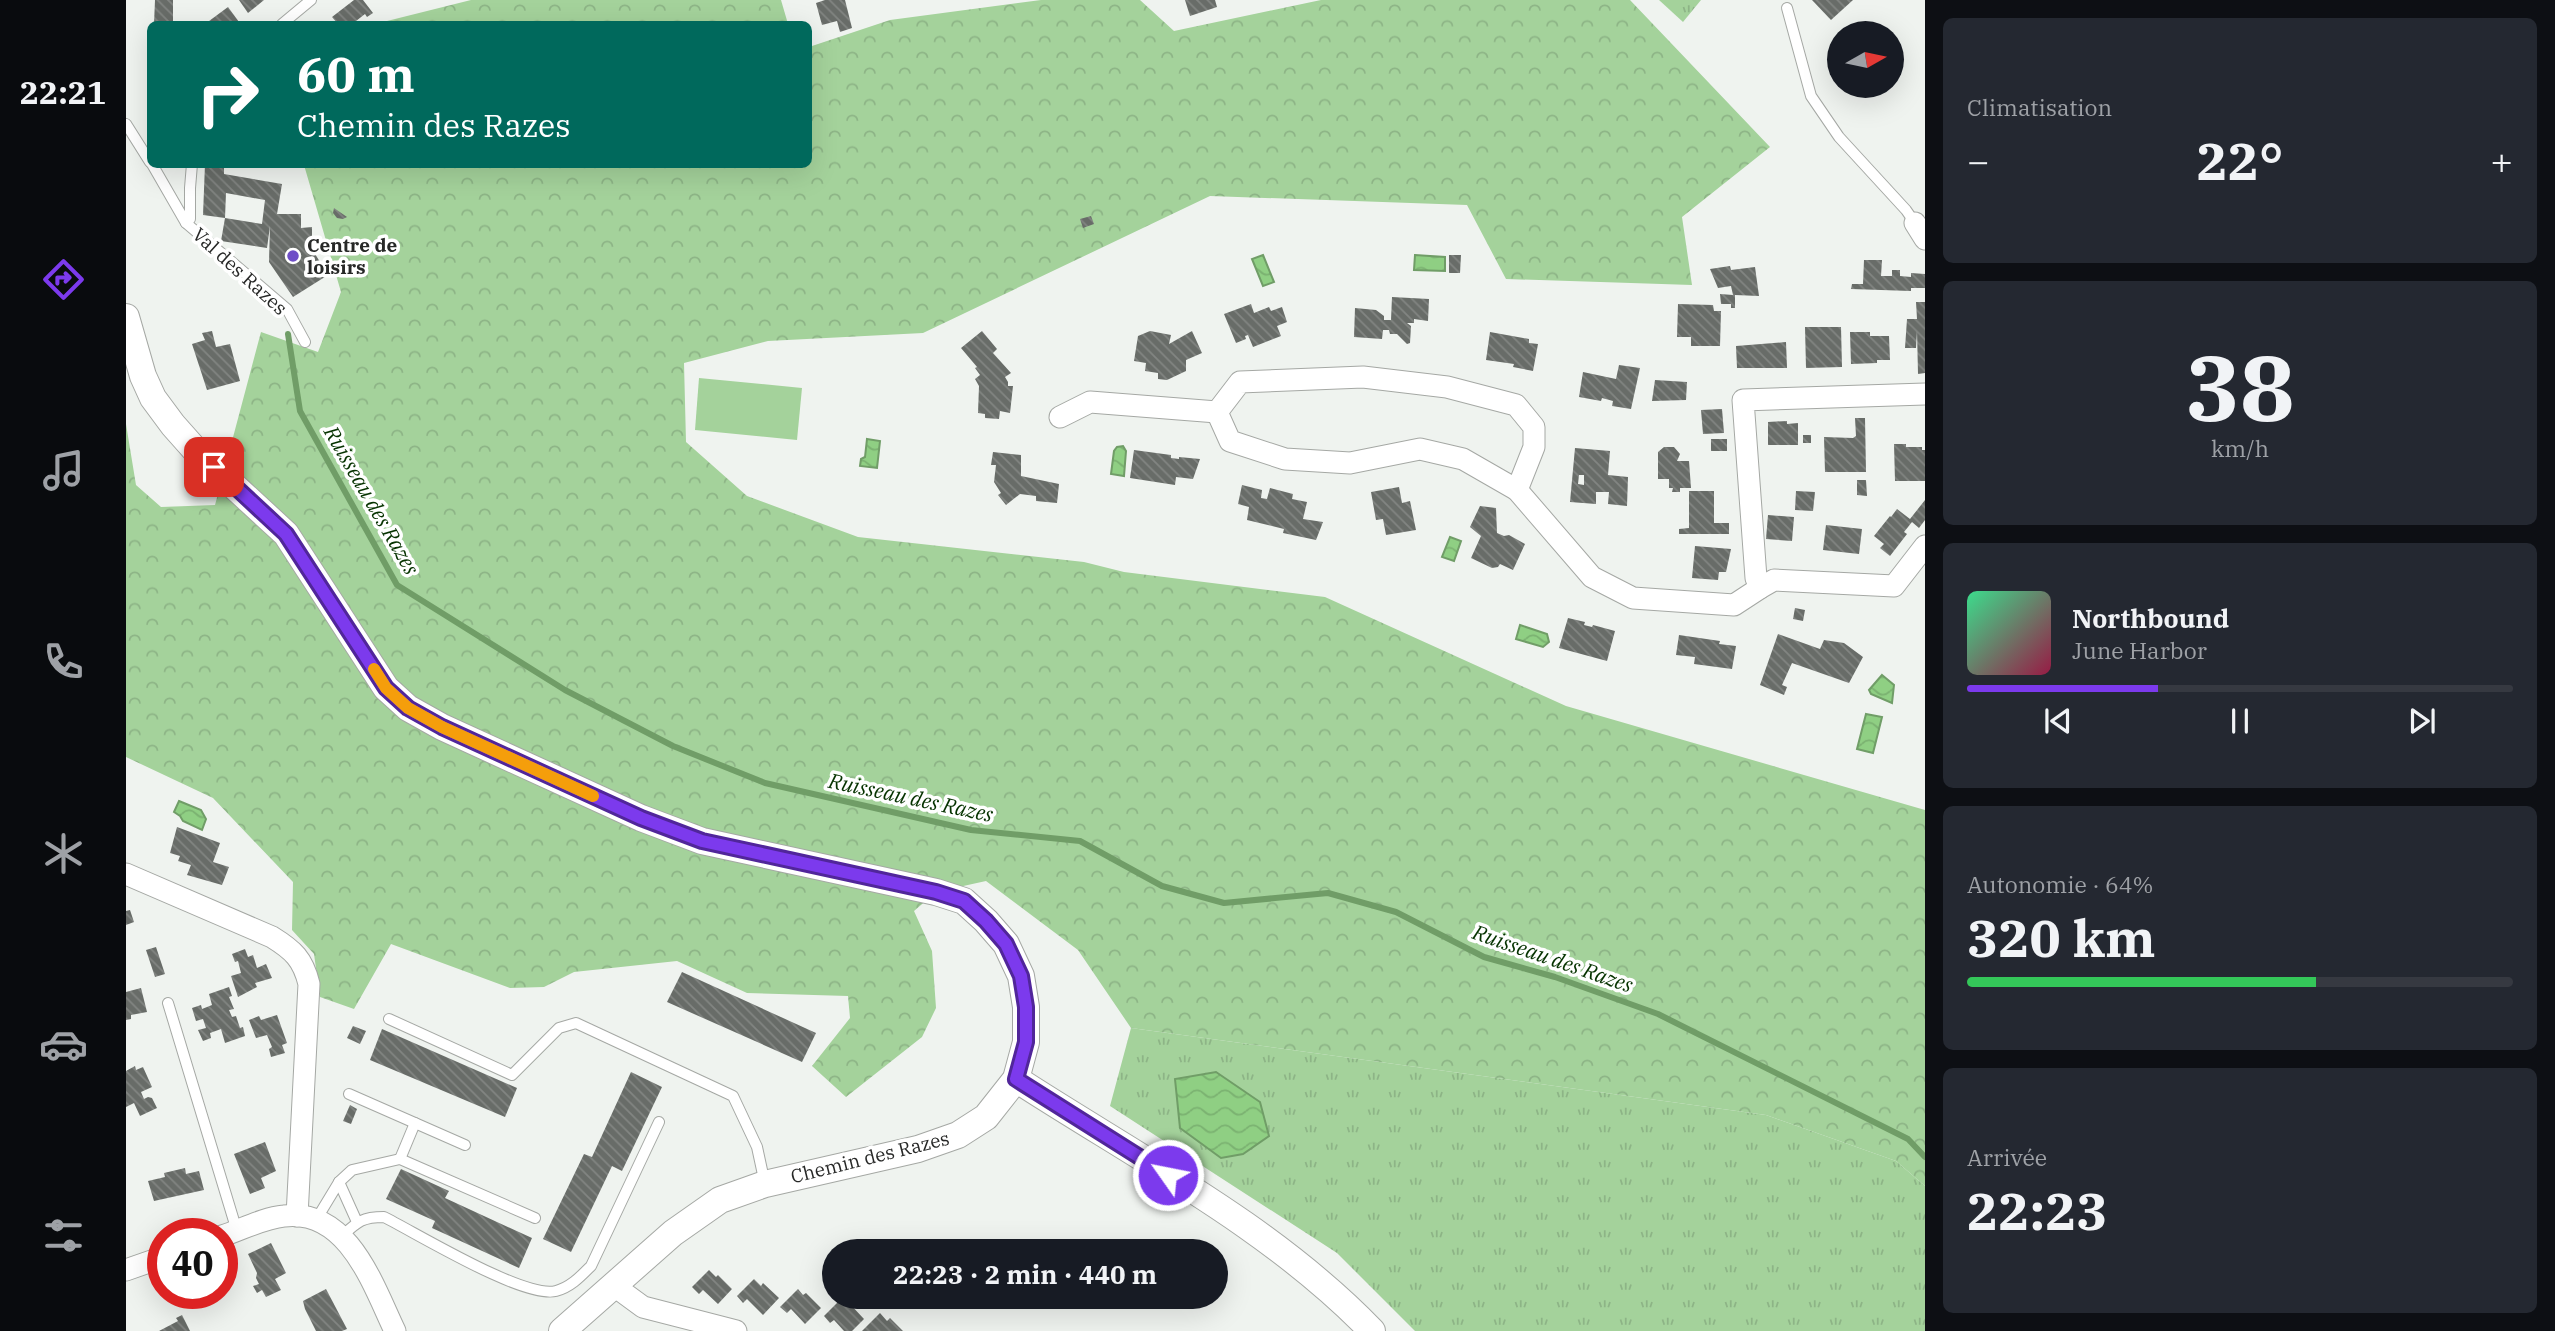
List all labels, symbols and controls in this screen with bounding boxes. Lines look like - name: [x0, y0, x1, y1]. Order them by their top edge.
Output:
- north arrow: [1827, 21, 1904, 98]
- map controls: [1827, 21, 1904, 98]
- text: 60 m: [297, 42, 415, 105]
- icon: right: [182, 49, 273, 140]
- text: 22:21: [20, 71, 106, 113]
- text: Climatisation: [1967, 92, 2112, 122]
- text: Chemin des Razes: [297, 104, 571, 146]
- text: 22°: [2197, 127, 2283, 194]
- text: −: [1967, 136, 1990, 185]
- text: +: [2490, 136, 2513, 185]
- street label: Val des Razes: [188, 222, 292, 320]
- place label: Centre de loisirs: [307, 233, 397, 279]
- marker: Centre de loisirs: [285, 248, 301, 264]
- icon: directions: [39, 255, 88, 304]
- text: 38: [2185, 328, 2295, 446]
- water label: Ruisseau des Razes: [318, 420, 426, 580]
- text: km/h: [2211, 433, 2269, 463]
- pin: [184, 437, 244, 497]
- icon: music: [39, 446, 88, 495]
- icon: arrive: [195, 448, 233, 486]
- text: Northbound: [2072, 601, 2229, 635]
- text: June Harbor: [2072, 635, 2207, 665]
- icon: phone: [39, 637, 88, 686]
- icon: previous: [2039, 702, 2077, 740]
- icon: pause: [2221, 702, 2259, 740]
- icon: next: [2403, 702, 2441, 740]
- water label: Ruisseau des Razes: [825, 766, 996, 828]
- icon: climate: [39, 829, 88, 878]
- text: Autonomie · 64%: [1967, 869, 2154, 899]
- text: 320 km: [1967, 904, 2156, 971]
- water label: Ruisseau des Razes: [1468, 917, 1637, 999]
- icon: car: [39, 1020, 88, 1069]
- street label: Chemin des Razes: [788, 1126, 952, 1188]
- position arrow: [1131, 1138, 1205, 1212]
- text: Arrivée: [1967, 1142, 2047, 1172]
- text: 22:23: [1967, 1177, 2108, 1244]
- icon: filters: [39, 1211, 88, 1260]
- speed limit sign: 40: [147, 1218, 238, 1309]
- text: 22:23 · 2 min · 440 m: [893, 1257, 1157, 1291]

